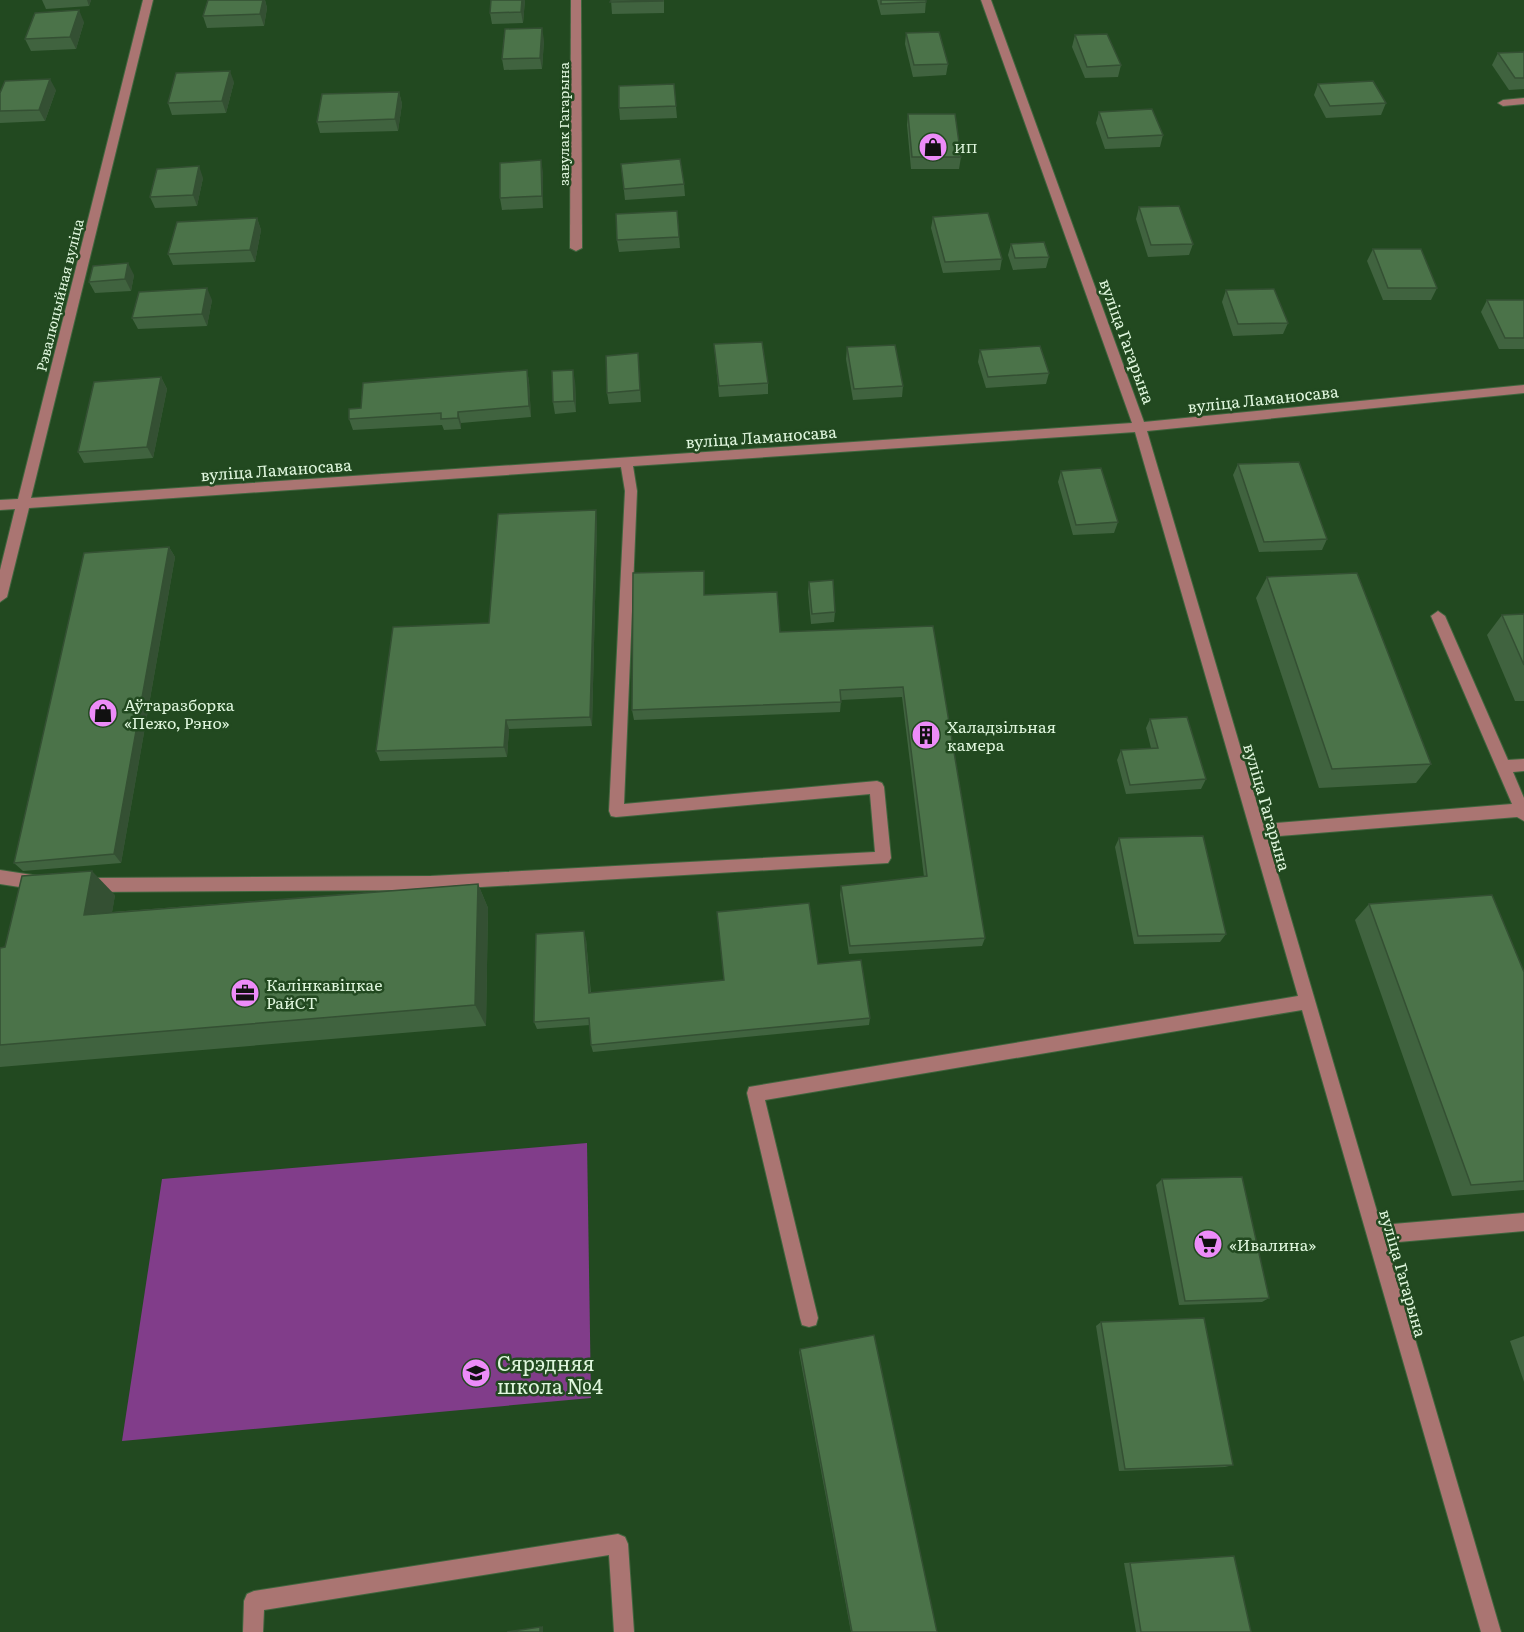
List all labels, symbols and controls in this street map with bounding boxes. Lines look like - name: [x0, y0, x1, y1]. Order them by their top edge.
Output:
- street label: завулак Гагарына: [553, 62, 573, 186]
- shop icon: ИП: [917, 131, 949, 163]
- place label: ИП: [954, 137, 978, 157]
- street label: Рэвалюцыйная вуліца: [30, 216, 88, 373]
- street label: вуліца Гагарына: [1094, 275, 1162, 407]
- street label: вуліца Ламаносава: [1186, 378, 1340, 418]
- street label: вуліца Ламаносава: [685, 419, 838, 453]
- street label: вуліца Ламаносава: [200, 452, 353, 486]
- place label: Аўтаразборка «Пежо, Рэно»: [124, 692, 235, 734]
- shop icon: Аўтаразборка «Пежо, Рэно»: [87, 697, 119, 729]
- place label: Халадзільная камера: [947, 714, 1056, 756]
- building icon: Халадзільная камера: [910, 719, 942, 751]
- street label: вуліца Гагарына: [1238, 740, 1298, 874]
- place label: Калінкавіцкае РайСТ: [266, 972, 383, 1014]
- office icon: Калінкавіцкае РайСТ: [229, 977, 261, 1009]
- street label: вуліца Гагарына: [1374, 1206, 1434, 1340]
- supermarket icon: «Ивалина»: [1192, 1228, 1224, 1260]
- place label: «Ивалина»: [1229, 1232, 1316, 1256]
- place label: Сярэдняя школа №4: [497, 1347, 603, 1400]
- school or university icon: Сярэдняя школа №4: [460, 1357, 492, 1389]

